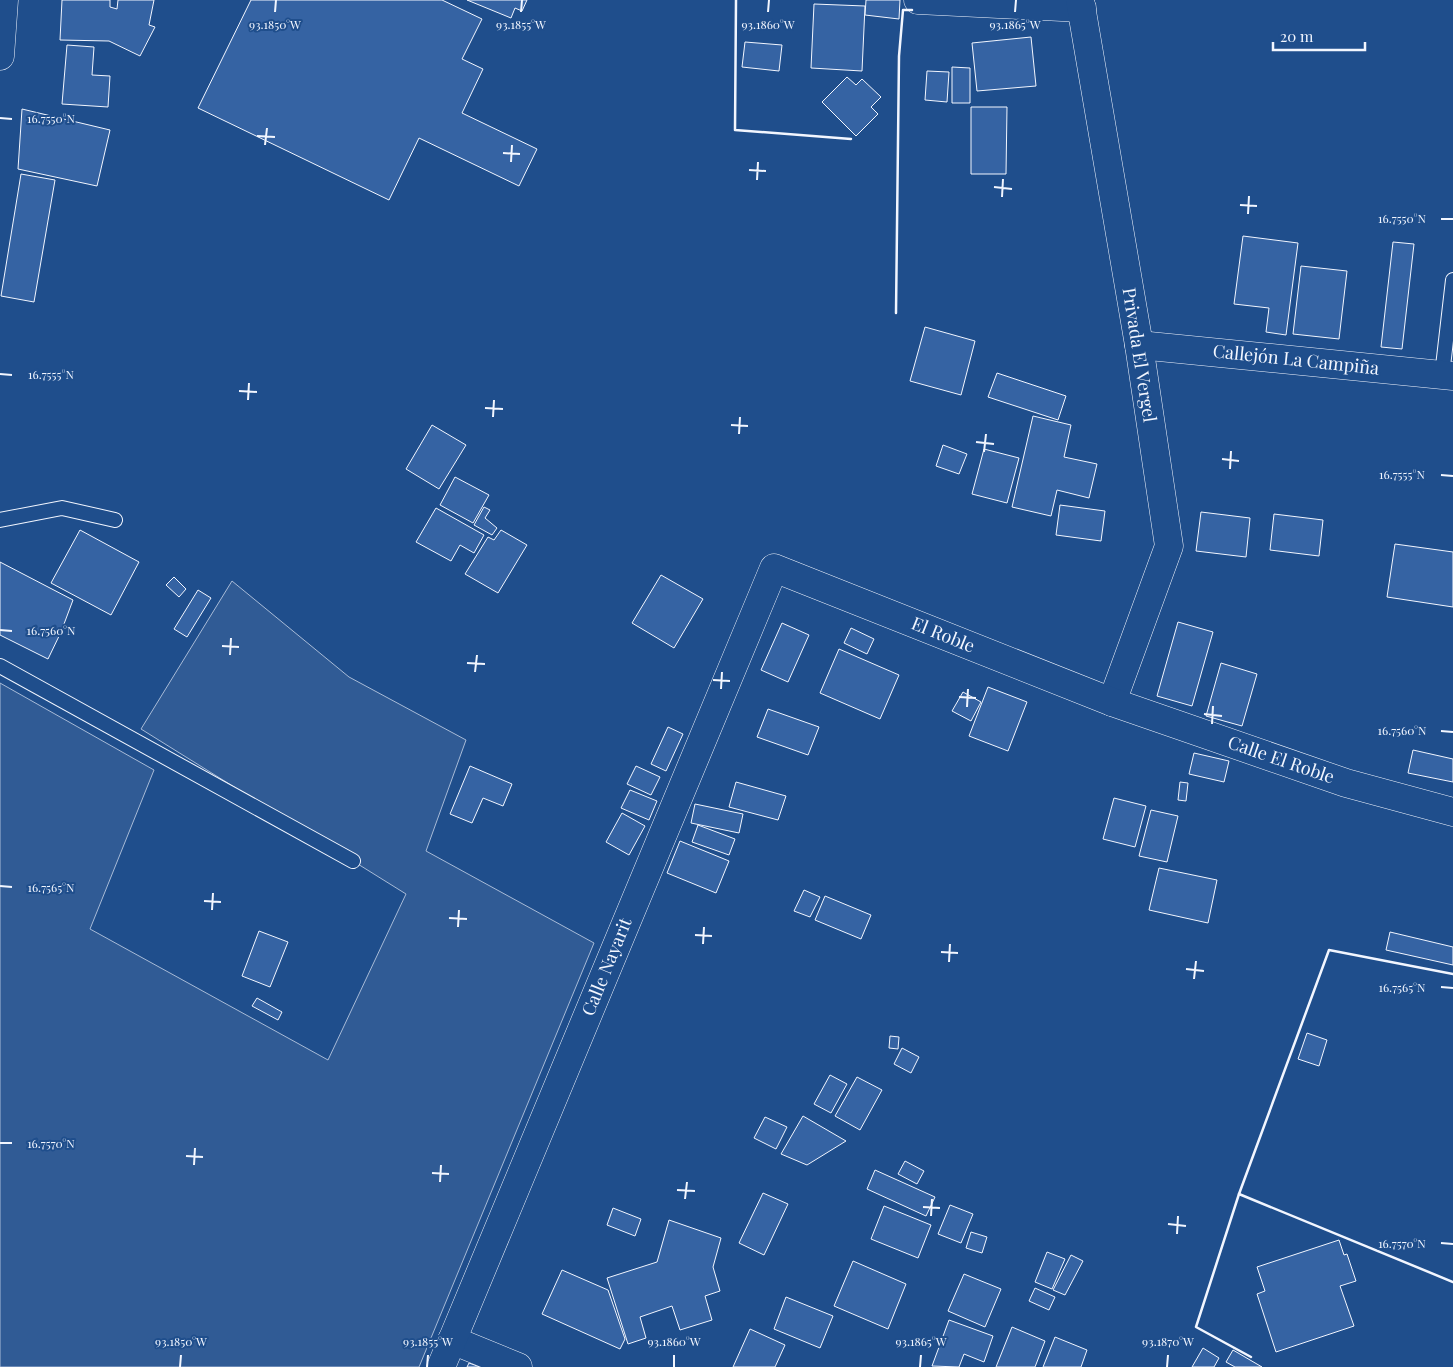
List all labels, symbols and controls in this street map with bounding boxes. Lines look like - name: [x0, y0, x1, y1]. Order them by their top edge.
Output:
- text: 93.1850°W: [249, 16, 301, 32]
- text: 93.1855°W: [496, 16, 546, 32]
- text: 93.1860°W: [741, 16, 795, 32]
- text: 93.1865°W: [989, 16, 1041, 32]
- scale bar: [1273, 20, 1366, 52]
- text: 20 m: [1280, 26, 1314, 46]
- text: 16.7550°N: [27, 110, 75, 126]
- text: 16.7550°N: [1378, 210, 1426, 226]
- street label: Privada El Vergel: [1117, 286, 1162, 424]
- street label: Callejón La Campiña: [1212, 338, 1380, 380]
- text: 16.7555°N: [28, 366, 74, 382]
- text: 16.7555°N: [1379, 466, 1425, 482]
- street label: El Roble: [908, 611, 979, 658]
- text: 16.7560°N: [26, 622, 76, 638]
- text: 16.7560°N: [1377, 722, 1427, 738]
- street label: Calle El Roble: [1225, 730, 1338, 789]
- text: 16.7565°N: [27, 879, 75, 895]
- street label: Calle Nayarit: [575, 913, 637, 1019]
- text: 16.7565°N: [1378, 979, 1426, 995]
- text: 16.7570°N: [27, 1135, 75, 1151]
- text: 16.7570°N: [1378, 1235, 1426, 1251]
- text: 93.1850°W: [155, 1333, 207, 1349]
- text: 93.1855°W: [403, 1333, 453, 1349]
- text: 93.1860°W: [647, 1333, 701, 1349]
- text: 93.1865°W: [895, 1333, 947, 1349]
- text: 93.1870°W: [1142, 1333, 1194, 1349]

